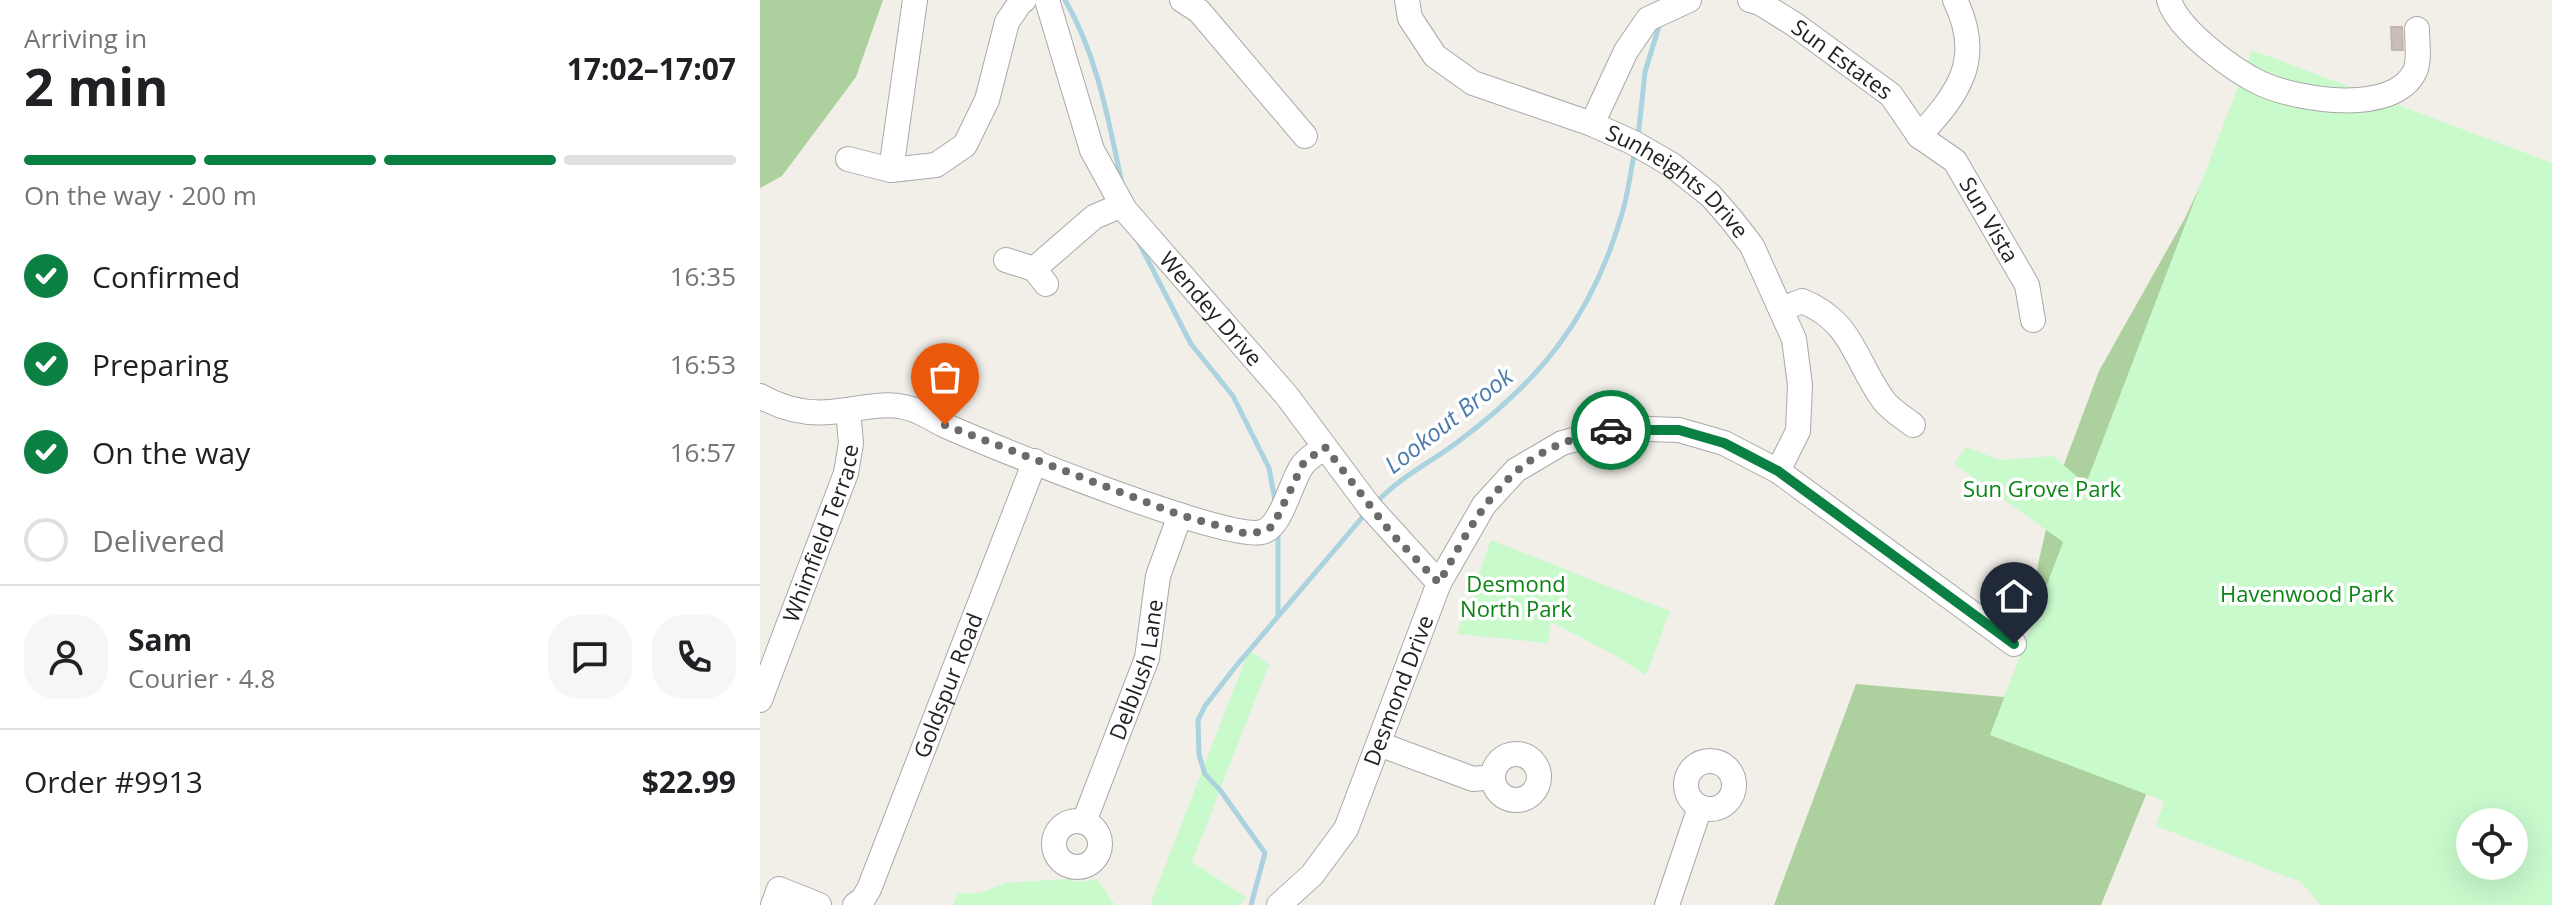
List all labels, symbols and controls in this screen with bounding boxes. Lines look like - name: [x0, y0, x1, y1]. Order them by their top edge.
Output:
- street label: Sun Estates: [1786, 11, 1899, 105]
- text: Arriving in: [24, 20, 147, 56]
- text: 17:02–17:07: [567, 48, 736, 89]
- text: 2 min: [24, 50, 168, 121]
- street label: Sunheights Drive: [1602, 116, 1756, 244]
- street label: Sun Vista: [1953, 171, 2027, 267]
- text: On the way · 200 m: [24, 177, 257, 213]
- street label: Wendey Drive: [1154, 244, 1270, 372]
- icon: check: [24, 254, 68, 298]
- text: Confirmed: [92, 256, 240, 297]
- text: 16:35: [670, 258, 736, 294]
- icon: check: [24, 342, 68, 386]
- pin: [911, 343, 979, 425]
- text: Preparing: [92, 344, 229, 385]
- text: 16:53: [670, 346, 736, 382]
- icon: bag: [923, 355, 967, 399]
- water label: Lookout Brook: [1377, 359, 1520, 480]
- courier: [1571, 390, 1651, 470]
- icon: car: [1589, 408, 1633, 452]
- icon: check: [24, 430, 68, 474]
- text: On the way: [92, 432, 250, 473]
- text: 16:57: [670, 434, 736, 470]
- street label: Whimfield Terrace: [775, 442, 865, 626]
- park label: Sun Grove Park: [1963, 473, 2121, 503]
- text: Delivered: [92, 520, 225, 561]
- pin: [1980, 562, 2048, 644]
- park label: Desmond North Park: [1460, 568, 1572, 623]
- icon: home: [1992, 574, 2036, 618]
- park label: Havenwood Park: [2220, 578, 2394, 608]
- street label: Delblush Lane: [1101, 597, 1169, 744]
- street label: Goldspur Road: [905, 608, 989, 762]
- street label: Desmond Drive: [1355, 610, 1440, 770]
- button: person: [24, 615, 108, 699]
- button: chat: [548, 615, 632, 699]
- button: phone: [652, 615, 736, 699]
- text: Sam: [128, 619, 192, 660]
- text: Courier · 4.8: [128, 660, 275, 696]
- text: Order #9913: [24, 761, 203, 802]
- text: $22.99: [642, 761, 736, 802]
- map controls: [2456, 808, 2528, 880]
- button: locate: [2456, 808, 2528, 880]

